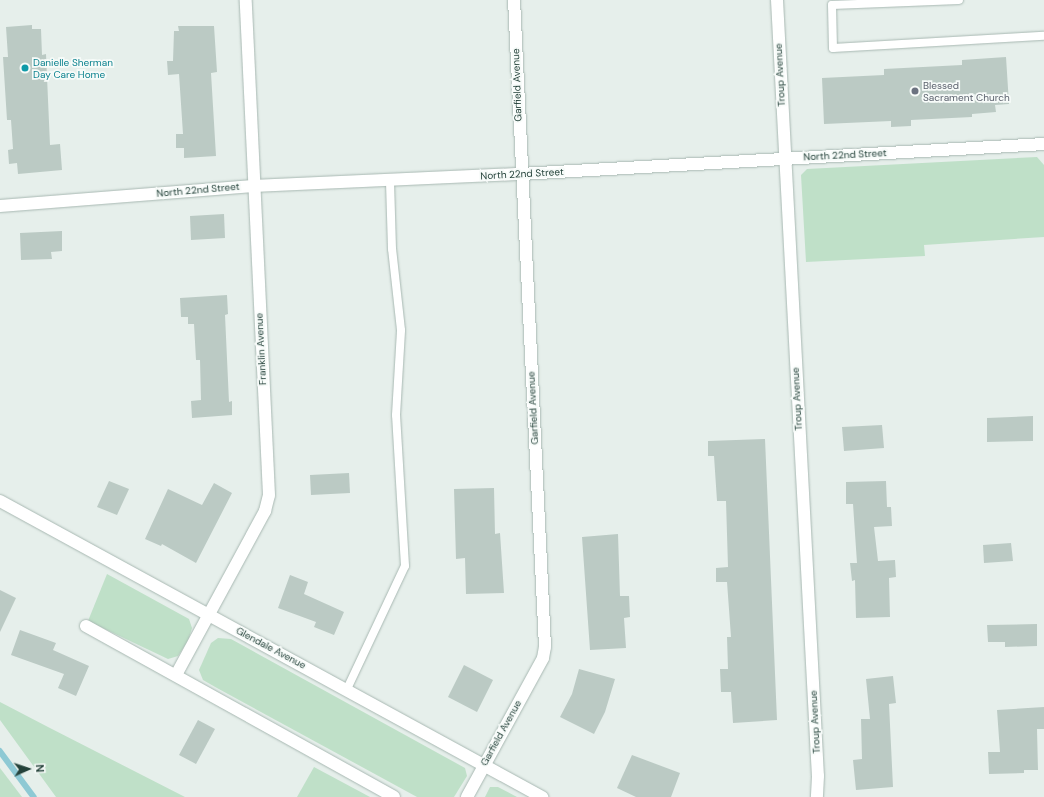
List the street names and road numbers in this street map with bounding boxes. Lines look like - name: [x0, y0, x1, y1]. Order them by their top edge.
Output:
- street label: Troup Avenue: [772, 43, 788, 107]
- street label: Garfield Avenue: [510, 48, 524, 122]
- street label: North 22nd Street: [803, 147, 887, 163]
- street label: North 22nd Street: [480, 166, 564, 182]
- street label: North 22nd Street: [156, 180, 240, 200]
- street label: Franklin Avenue: [253, 313, 269, 385]
- street label: Troup Avenue: [789, 367, 805, 431]
- street label: Garfield Avenue: [525, 371, 541, 445]
- street label: Glendale Avenue: [234, 625, 308, 671]
- street label: Troup Avenue: [807, 690, 823, 754]
- street label: Garfield Avenue: [478, 698, 524, 768]

